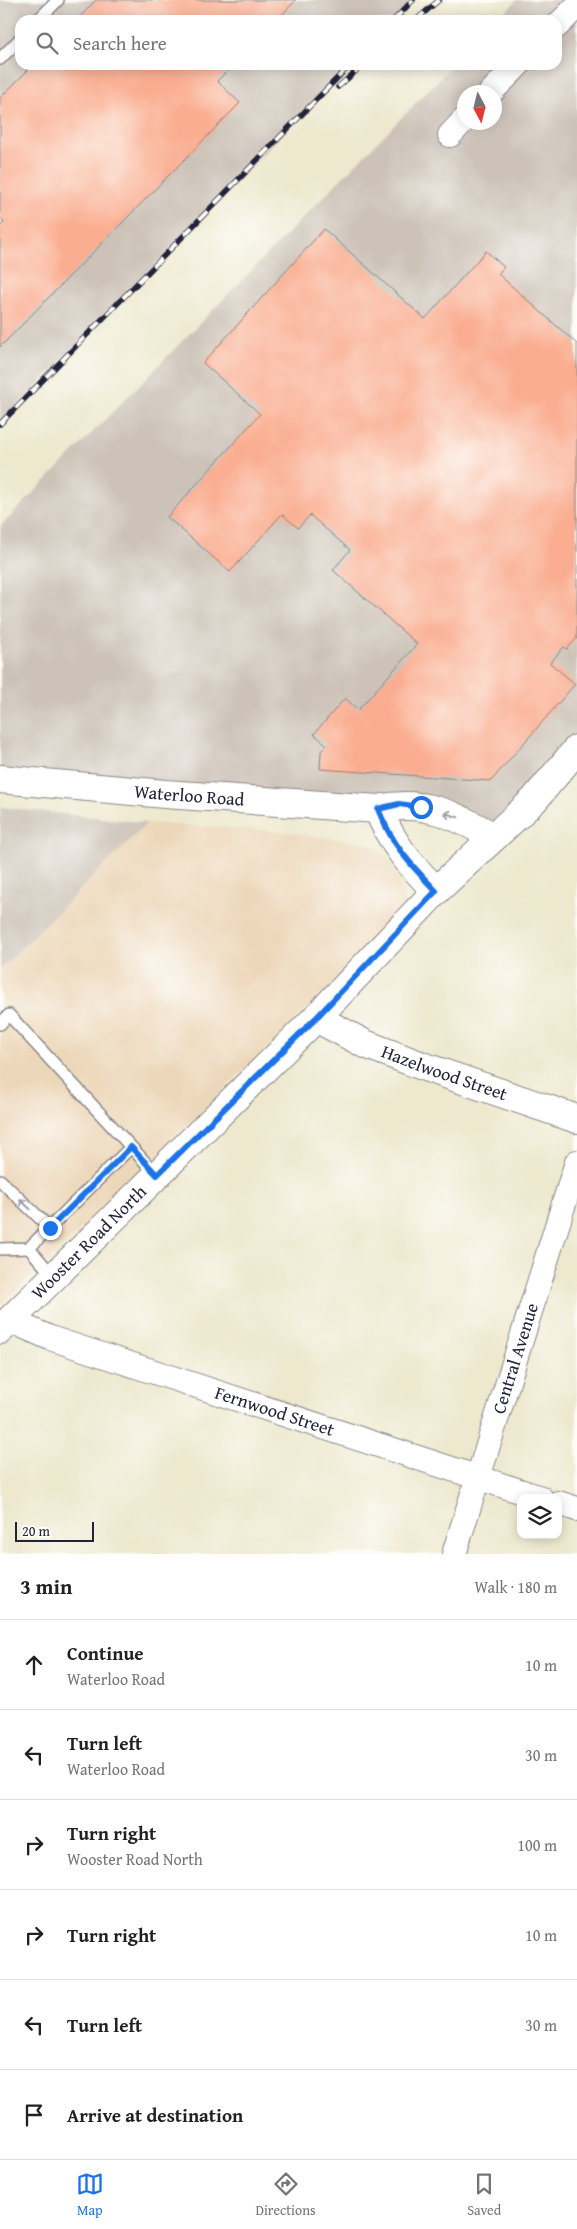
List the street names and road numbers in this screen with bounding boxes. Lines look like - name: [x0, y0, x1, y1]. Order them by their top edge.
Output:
- street label: Waterloo Road: [133, 777, 246, 813]
- street label: Hazelwood Street: [378, 1038, 512, 1107]
- street label: Wooster Road North: [25, 1179, 152, 1305]
- street label: Central Avenue: [485, 1299, 545, 1417]
- street label: Fernwood Street: [212, 1379, 339, 1443]

